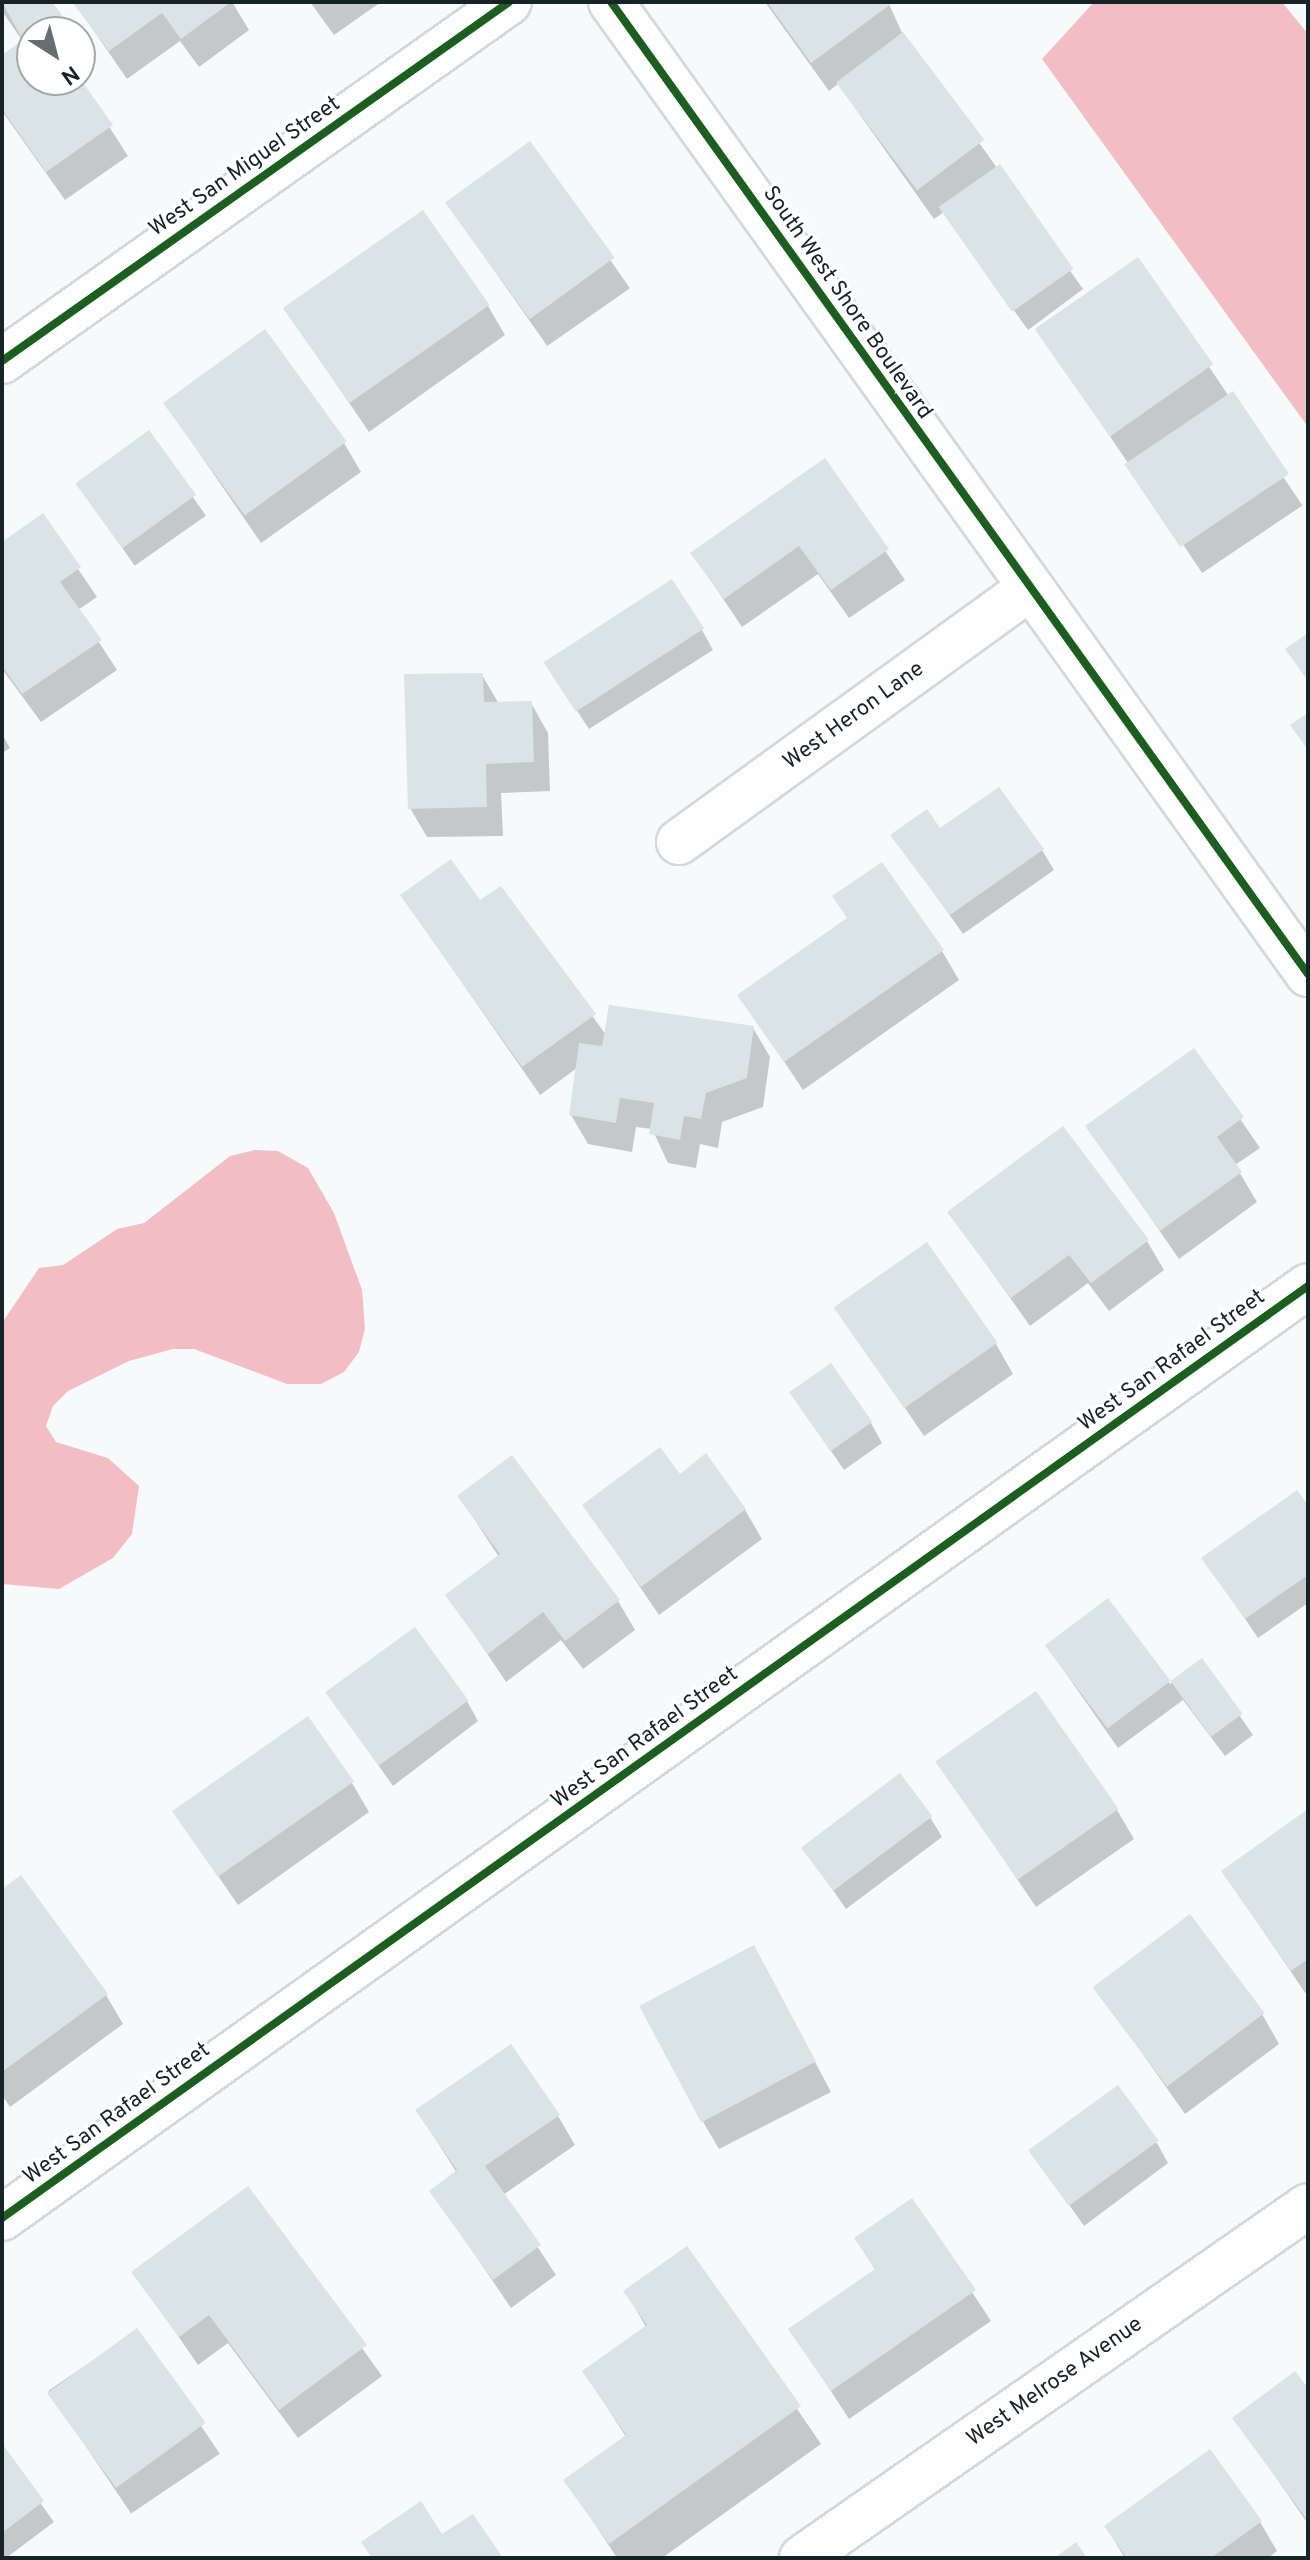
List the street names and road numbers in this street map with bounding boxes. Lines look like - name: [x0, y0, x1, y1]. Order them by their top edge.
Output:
- street label: West San Miguel Street: [144, 91, 346, 243]
- street label: South West Shore Boulevard: [756, 181, 938, 425]
- street label: West Heron Lane: [779, 656, 929, 776]
- street label: West San Rafael Street: [1074, 1284, 1270, 1438]
- street label: West San Rafael Street: [547, 1661, 743, 1815]
- street label: West San Rafael Street: [19, 2037, 215, 2191]
- street label: West Melrose Avenue: [962, 2311, 1148, 2453]

